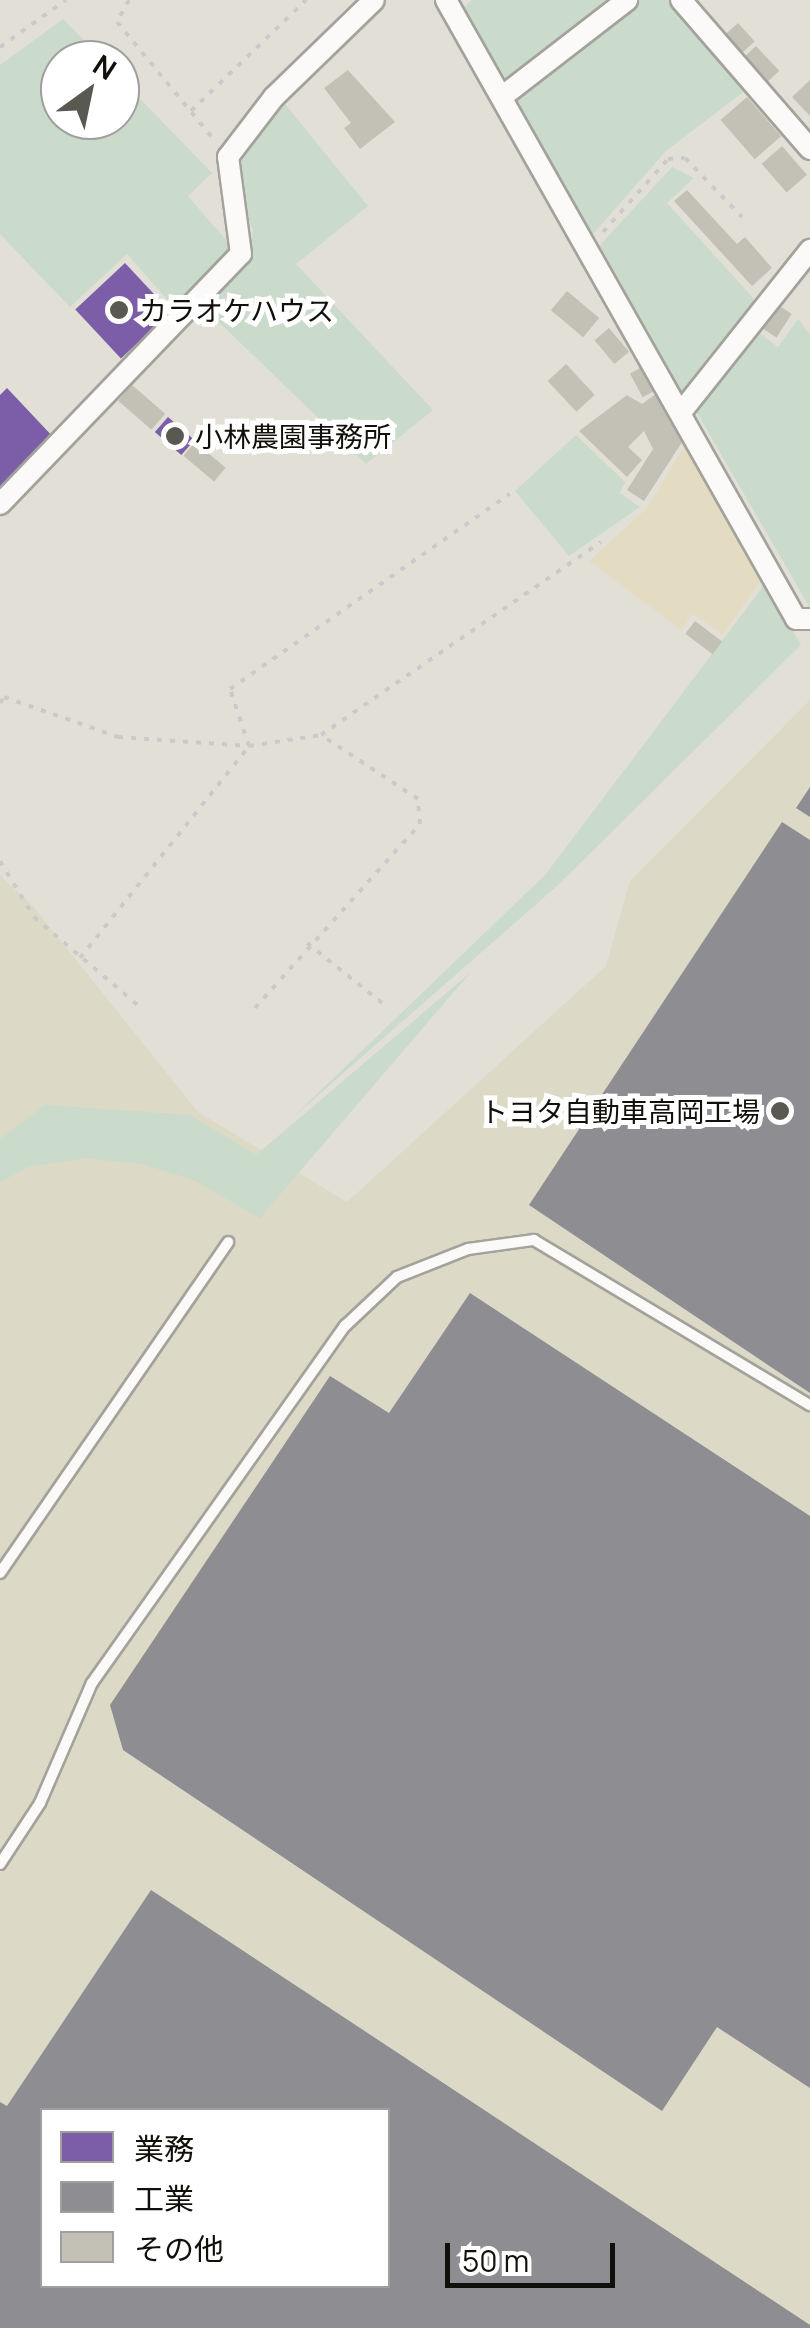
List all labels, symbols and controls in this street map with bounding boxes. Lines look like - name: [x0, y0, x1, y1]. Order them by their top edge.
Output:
- north arrow: [40, 40, 140, 140]
- text: N: [86, 45, 124, 88]
- place label: カラオケハウス: [139, 293, 335, 327]
- marker: カラオケハウス: [108, 299, 130, 321]
- place label: 小林農園事務所: [195, 419, 391, 453]
- marker: 小林農園事務所: [164, 425, 186, 447]
- place label: トヨタ自動車高岡工場: [480, 1094, 760, 1128]
- marker: トヨタ自動車高岡工場: [769, 1100, 791, 1122]
- legend: [40, 2108, 390, 2288]
- text: 業務: [134, 2128, 194, 2169]
- text: 工業: [134, 2178, 194, 2219]
- scale bar: [450, 2223, 620, 2285]
- text: その他: [134, 2228, 224, 2269]
- text: 50 m: [462, 2240, 529, 2281]

